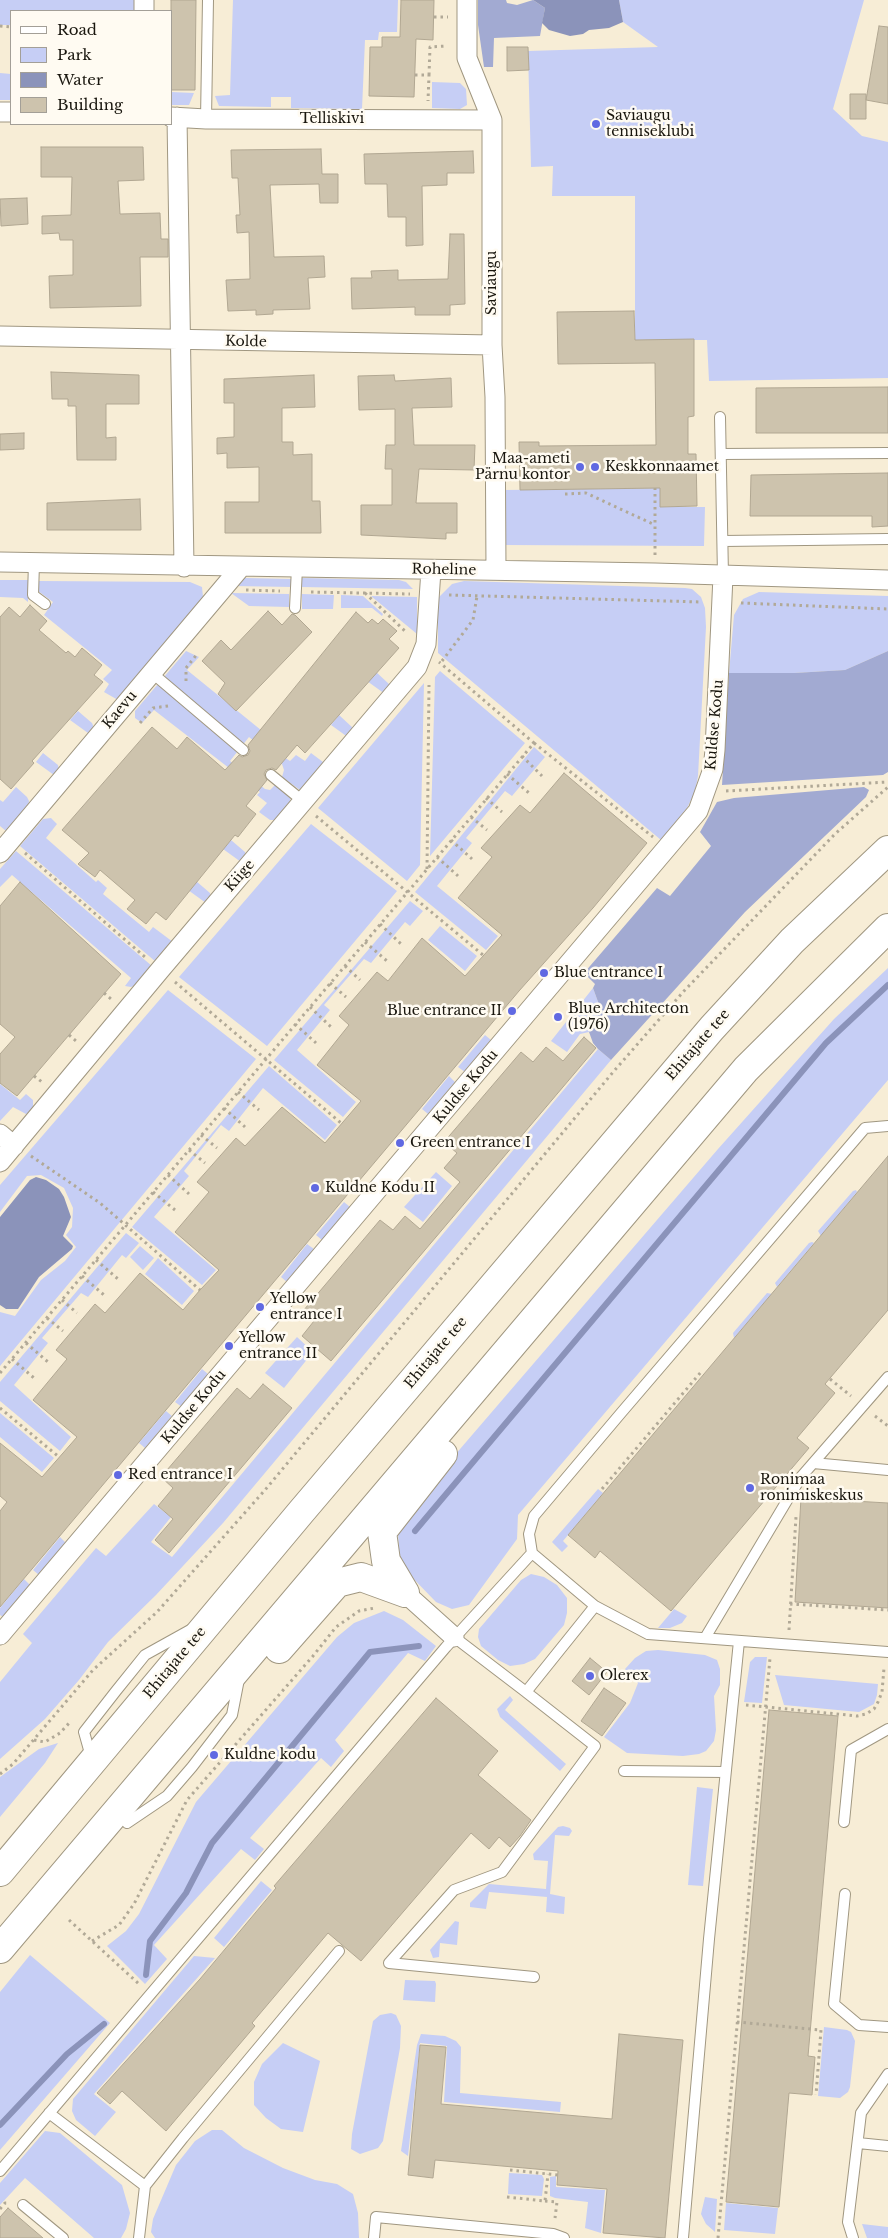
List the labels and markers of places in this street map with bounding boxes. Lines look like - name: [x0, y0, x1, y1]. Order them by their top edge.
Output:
- place label: Saviaugu tenniseklubi: [606, 108, 694, 140]
- marker: Saviaugu tenniseklubi: [590, 118, 602, 130]
- place label: Maa-ameti Pärnu kontor: [475, 451, 570, 484]
- place label: Keskkonnaamet: [605, 459, 719, 475]
- marker: Maa-ameti Pärnu kontor: [574, 461, 586, 473]
- marker: Keskkonnaamet: [589, 461, 601, 473]
- place label: Blue entrance I: [554, 965, 663, 981]
- marker: Blue entrance I: [538, 967, 550, 979]
- place label: Blue Architecton (1976): [568, 1001, 689, 1034]
- place label: Blue entrance II: [387, 1003, 502, 1019]
- marker: Blue entrance II: [506, 1005, 518, 1017]
- marker: Blue Architecton (1976): [552, 1011, 564, 1023]
- place label: Green entrance I: [410, 1135, 531, 1151]
- marker: Green entrance I: [394, 1137, 406, 1149]
- place label: Kuldne Kodu II: [325, 1180, 435, 1196]
- marker: Kuldne Kodu II: [309, 1182, 321, 1194]
- place label: Yellow entrance I: [270, 1291, 342, 1324]
- marker: Yellow entrance I: [254, 1301, 266, 1313]
- place label: Yellow entrance II: [239, 1330, 317, 1362]
- marker: Yellow entrance II: [223, 1340, 235, 1352]
- place label: Red entrance I: [128, 1467, 233, 1483]
- marker: Red entrance I: [112, 1469, 124, 1481]
- place label: Ronimaa ronimiskeskus: [760, 1472, 863, 1504]
- marker: Ronimaa ronimiskeskus: [744, 1482, 756, 1494]
- place label: Olerex: [600, 1668, 649, 1684]
- marker: Olerex: [584, 1670, 596, 1682]
- place label: Kuldne kodu: [224, 1747, 316, 1763]
- marker: Kuldne kodu: [208, 1749, 220, 1761]

